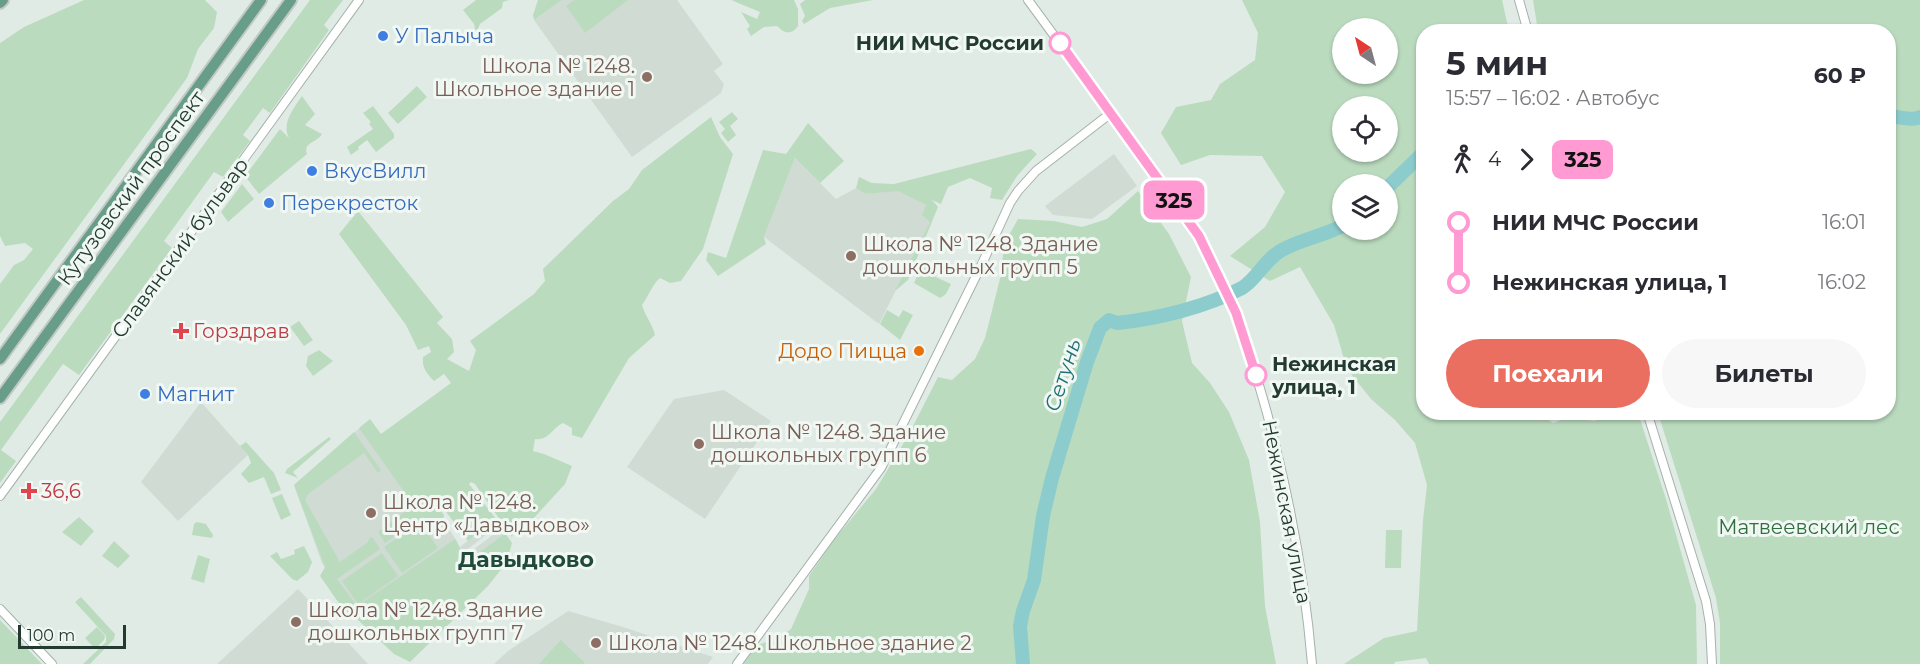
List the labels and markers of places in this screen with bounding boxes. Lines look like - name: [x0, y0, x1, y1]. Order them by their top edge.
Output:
- place label: У Палыча: [395, 24, 494, 48]
- marker: У Палыча: [376, 29, 390, 43]
- place label: НИИ МЧС России: [856, 31, 1044, 55]
- marker: НИИ МЧС России: [1049, 32, 1071, 54]
- place label: Школа № 1248. Школьное здание 1: [434, 54, 635, 101]
- marker: Школа № 1248. Школьное здание 1: [640, 70, 654, 84]
- place label: ВкусВилл: [324, 159, 426, 183]
- marker: ВкусВилл: [305, 164, 319, 178]
- place label: Перекресток: [281, 191, 418, 215]
- marker: Перекресток: [262, 196, 276, 210]
- place label: Школа № 1248. Здание дошкольных групп 5: [863, 232, 1098, 279]
- marker: Школа № 1248. Здание дошкольных групп 5: [844, 249, 858, 263]
- place label: Горздрав: [193, 319, 290, 343]
- marker: Горздрав: [174, 324, 188, 338]
- place label: Додо Пицца: [778, 339, 907, 363]
- marker: Додо Пицца: [912, 344, 926, 358]
- place label: Нежинская улица, 1: [1271, 352, 1396, 399]
- marker: Нежинская улица, 1: [1245, 364, 1267, 386]
- place label: Магнит: [157, 382, 235, 406]
- marker: Магнит: [138, 387, 152, 401]
- place label: Школа № 1248. Здание дошкольных групп 6: [711, 420, 946, 467]
- marker: Школа № 1248. Здание дошкольных групп 6: [692, 437, 706, 451]
- place label: 36,6: [41, 479, 81, 503]
- marker: 36,6: [22, 484, 36, 498]
- place label: Школа № 1248. Центр «Давыдково»: [383, 490, 590, 537]
- marker: Школа № 1248. Центр «Давыдково»: [364, 506, 378, 520]
- place label: Школа № 1248. Здание дошкольных групп 7: [308, 598, 543, 645]
- marker: Школа № 1248. Здание дошкольных групп 7: [289, 615, 303, 629]
- place label: Школа № 1248. Школьное здание 2: [608, 631, 972, 655]
- marker: Школа № 1248. Школьное здание 2: [589, 636, 603, 650]

